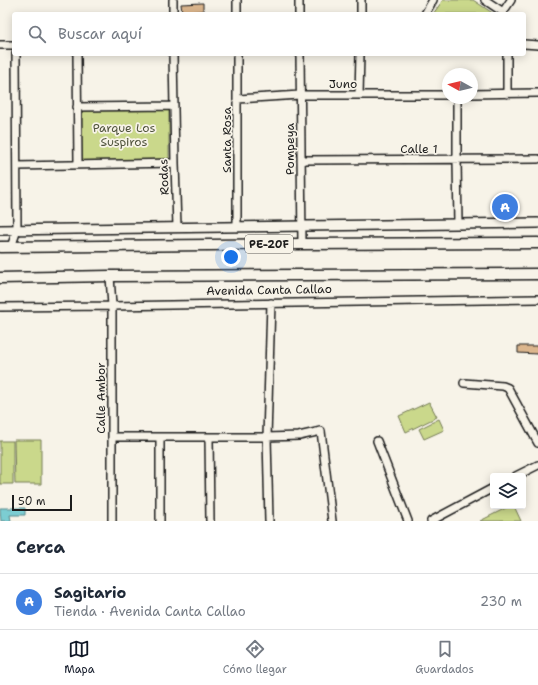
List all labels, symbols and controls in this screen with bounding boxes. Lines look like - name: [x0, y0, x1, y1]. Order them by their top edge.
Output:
- search box: [12, 12, 526, 56]
- icon: search: [26, 23, 48, 45]
- text: Buscar aquí: [58, 24, 142, 44]
- north arrow: [442, 68, 478, 104]
- street label: Juno: [329, 76, 357, 92]
- street label: Santa Rosa: [219, 106, 235, 173]
- park label: Parque Los Suspiros: [93, 120, 155, 150]
- street label: Pompeya: [282, 123, 298, 175]
- street label: Calle 1: [400, 141, 438, 157]
- street label: Rodas: [155, 159, 173, 195]
- pin: A: [492, 192, 518, 222]
- road number: PE-20F: [245, 235, 293, 253]
- your location: [221, 247, 241, 267]
- street label: Avenida Canta Callao: [206, 281, 332, 299]
- street label: Calle Ambor: [93, 362, 109, 434]
- map controls: [490, 473, 526, 509]
- button: layers: [490, 473, 526, 509]
- scale bar: [12, 493, 72, 512]
- text: 50 m: [18, 494, 46, 509]
- text: Cerca: [16, 536, 65, 558]
- text: Sagitario: [54, 583, 126, 603]
- text: A: [24, 593, 34, 610]
- text: 230 m: [480, 593, 522, 610]
- text: Tienda · Avenida Canta Callao: [54, 603, 246, 620]
- tab: Mapa: [64, 638, 95, 677]
- tab: Cómo llegar: [223, 638, 287, 677]
- tab: Guardados: [415, 638, 474, 677]

